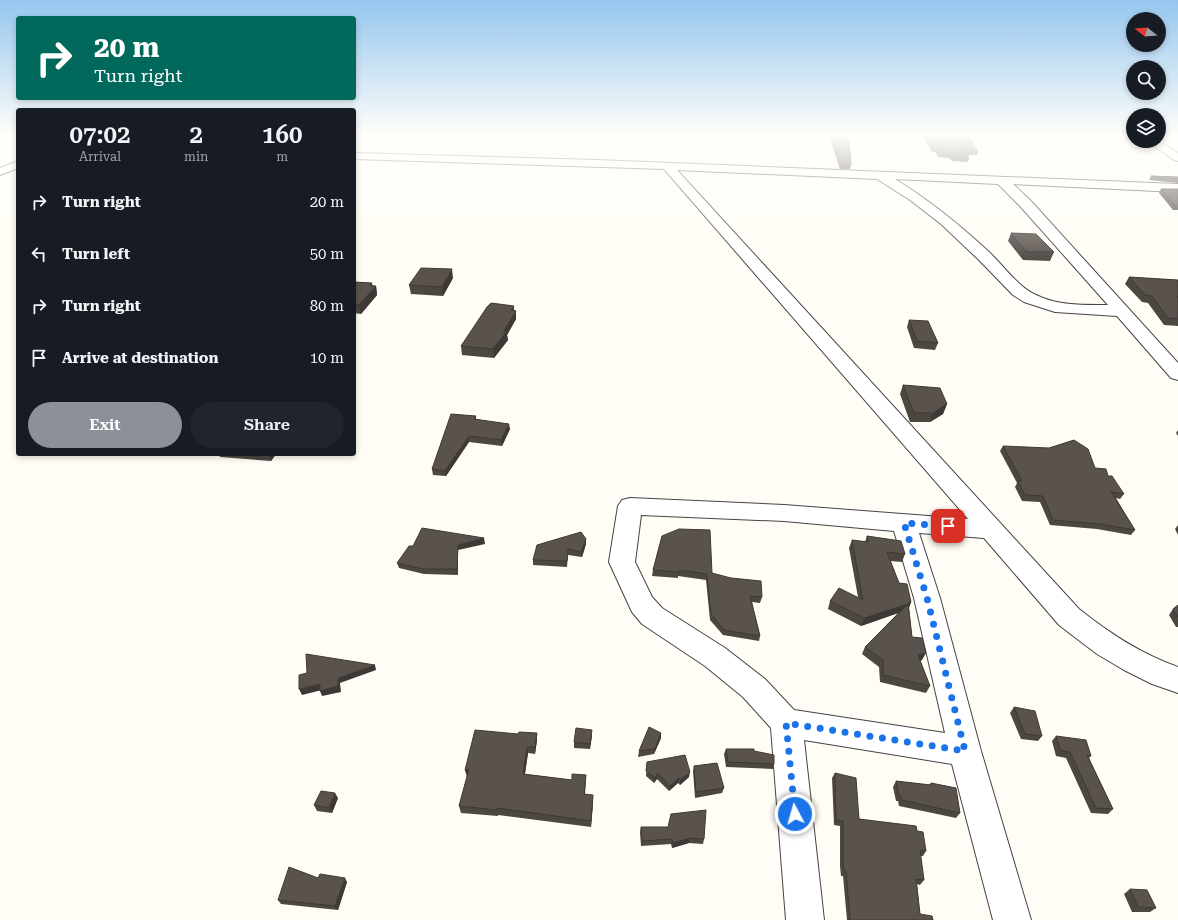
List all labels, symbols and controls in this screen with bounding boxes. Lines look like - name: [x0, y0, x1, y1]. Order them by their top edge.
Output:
- north arrow: [1126, 12, 1166, 52]
- map controls: [1126, 12, 1166, 148]
- text: 20 m: [94, 31, 159, 64]
- icon: right: [28, 32, 80, 84]
- button: search: [1126, 60, 1166, 100]
- text: Turn right: [94, 65, 182, 86]
- button: layers: [1126, 108, 1166, 148]
- text: 07:02: [70, 121, 130, 149]
- text: 2: [190, 121, 203, 149]
- text: 160: [262, 121, 302, 149]
- text: Arrival: [79, 149, 121, 164]
- text: min: [184, 149, 208, 164]
- text: m: [276, 149, 288, 164]
- icon: right: [28, 191, 50, 213]
- text: Turn right: [62, 193, 141, 211]
- text: 20 m: [310, 193, 344, 211]
- icon: left: [28, 243, 50, 265]
- text: Turn left: [62, 245, 130, 263]
- text: 50 m: [310, 245, 344, 263]
- icon: right: [28, 295, 50, 317]
- text: Turn right: [62, 297, 141, 315]
- text: 80 m: [310, 297, 344, 315]
- icon: arrive: [28, 347, 50, 369]
- text: Arrive at destination: [62, 349, 218, 367]
- text: 10 m: [310, 349, 344, 367]
- button: Exit: [28, 402, 182, 448]
- button: Share: [190, 402, 344, 448]
- pin: [931, 509, 965, 543]
- icon: arrive: [937, 515, 959, 537]
- position arrow: [774, 793, 816, 835]

